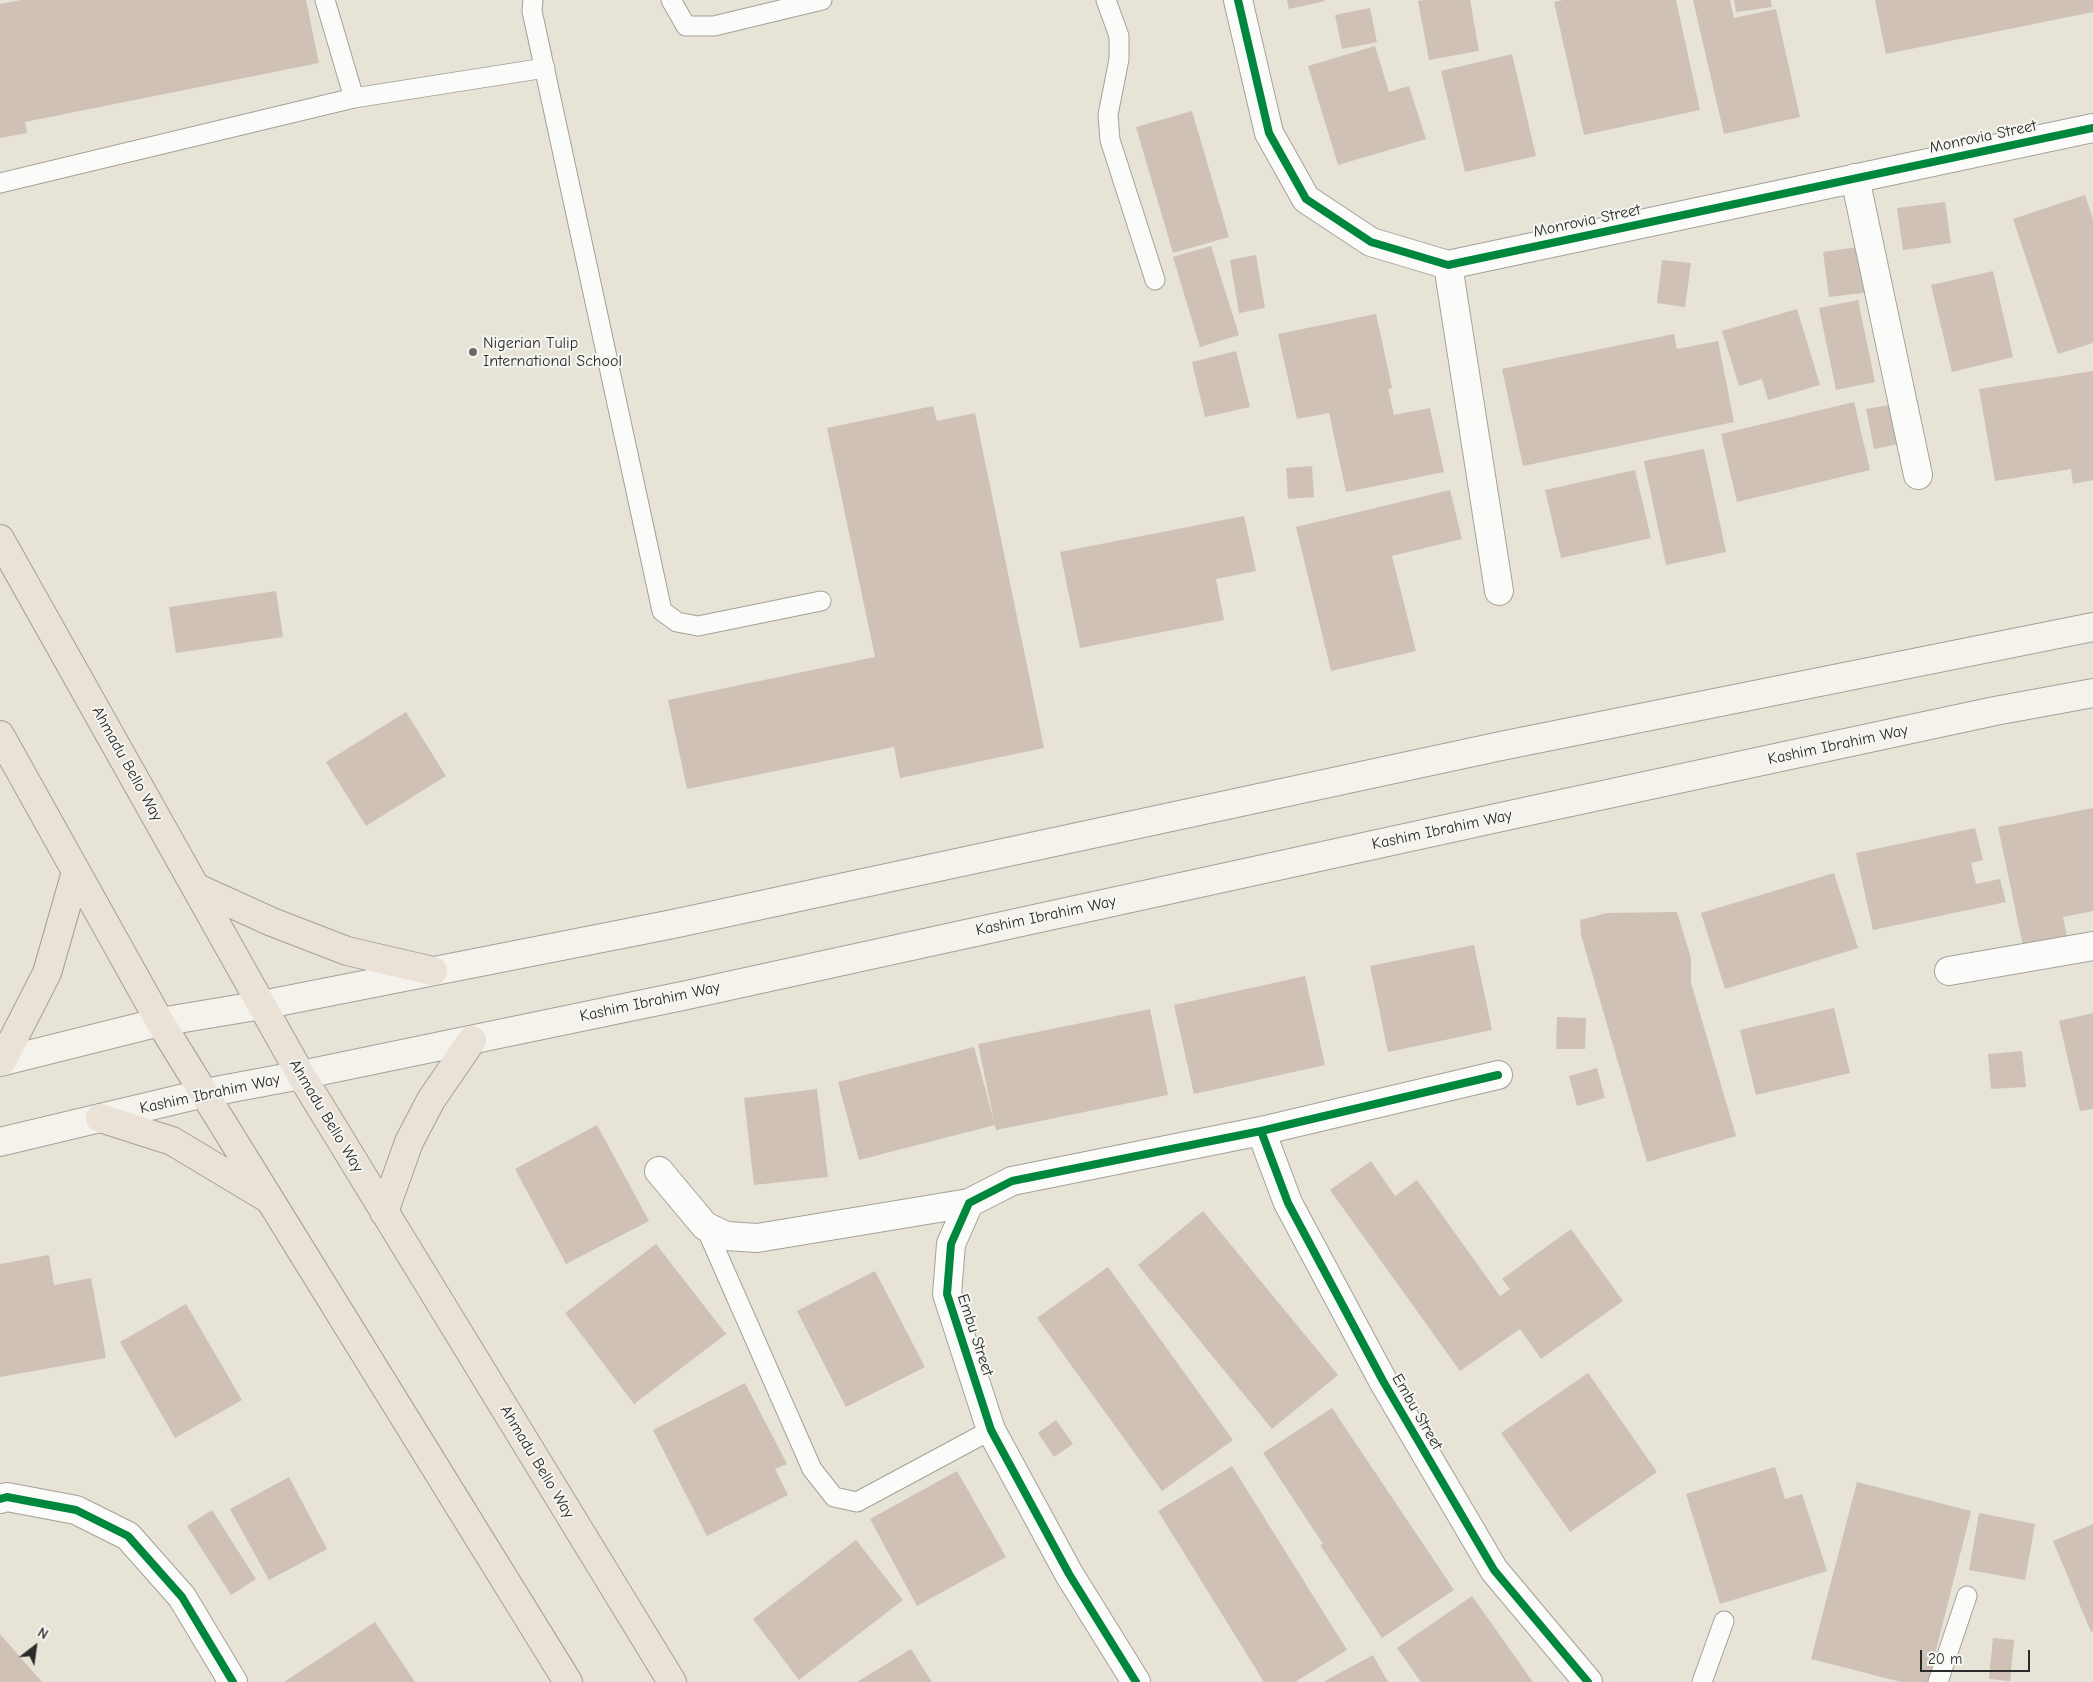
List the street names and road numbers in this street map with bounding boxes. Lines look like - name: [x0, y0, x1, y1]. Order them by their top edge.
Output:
- street label: Monrovia Street: [1928, 116, 2038, 158]
- street label: Monrovia Street: [1532, 200, 1642, 242]
- street label: Ahmadu Bello Way: [88, 703, 166, 825]
- street label: Kashim Ibrahim Way: [1766, 721, 1910, 769]
- street label: Kashim Ibrahim Way: [1370, 806, 1514, 854]
- street label: Kashim Ibrahim Way: [974, 892, 1118, 940]
- street label: Kashim Ibrahim Way: [578, 978, 722, 1026]
- street label: Ahmadu Bello Way: [285, 1056, 367, 1176]
- street label: Kashim Ibrahim Way: [138, 1070, 282, 1118]
- street label: Embu Street: [953, 1292, 997, 1378]
- street label: Embu Street: [1387, 1370, 1447, 1454]
- street label: Ahmadu Bello Way: [496, 1402, 578, 1522]

